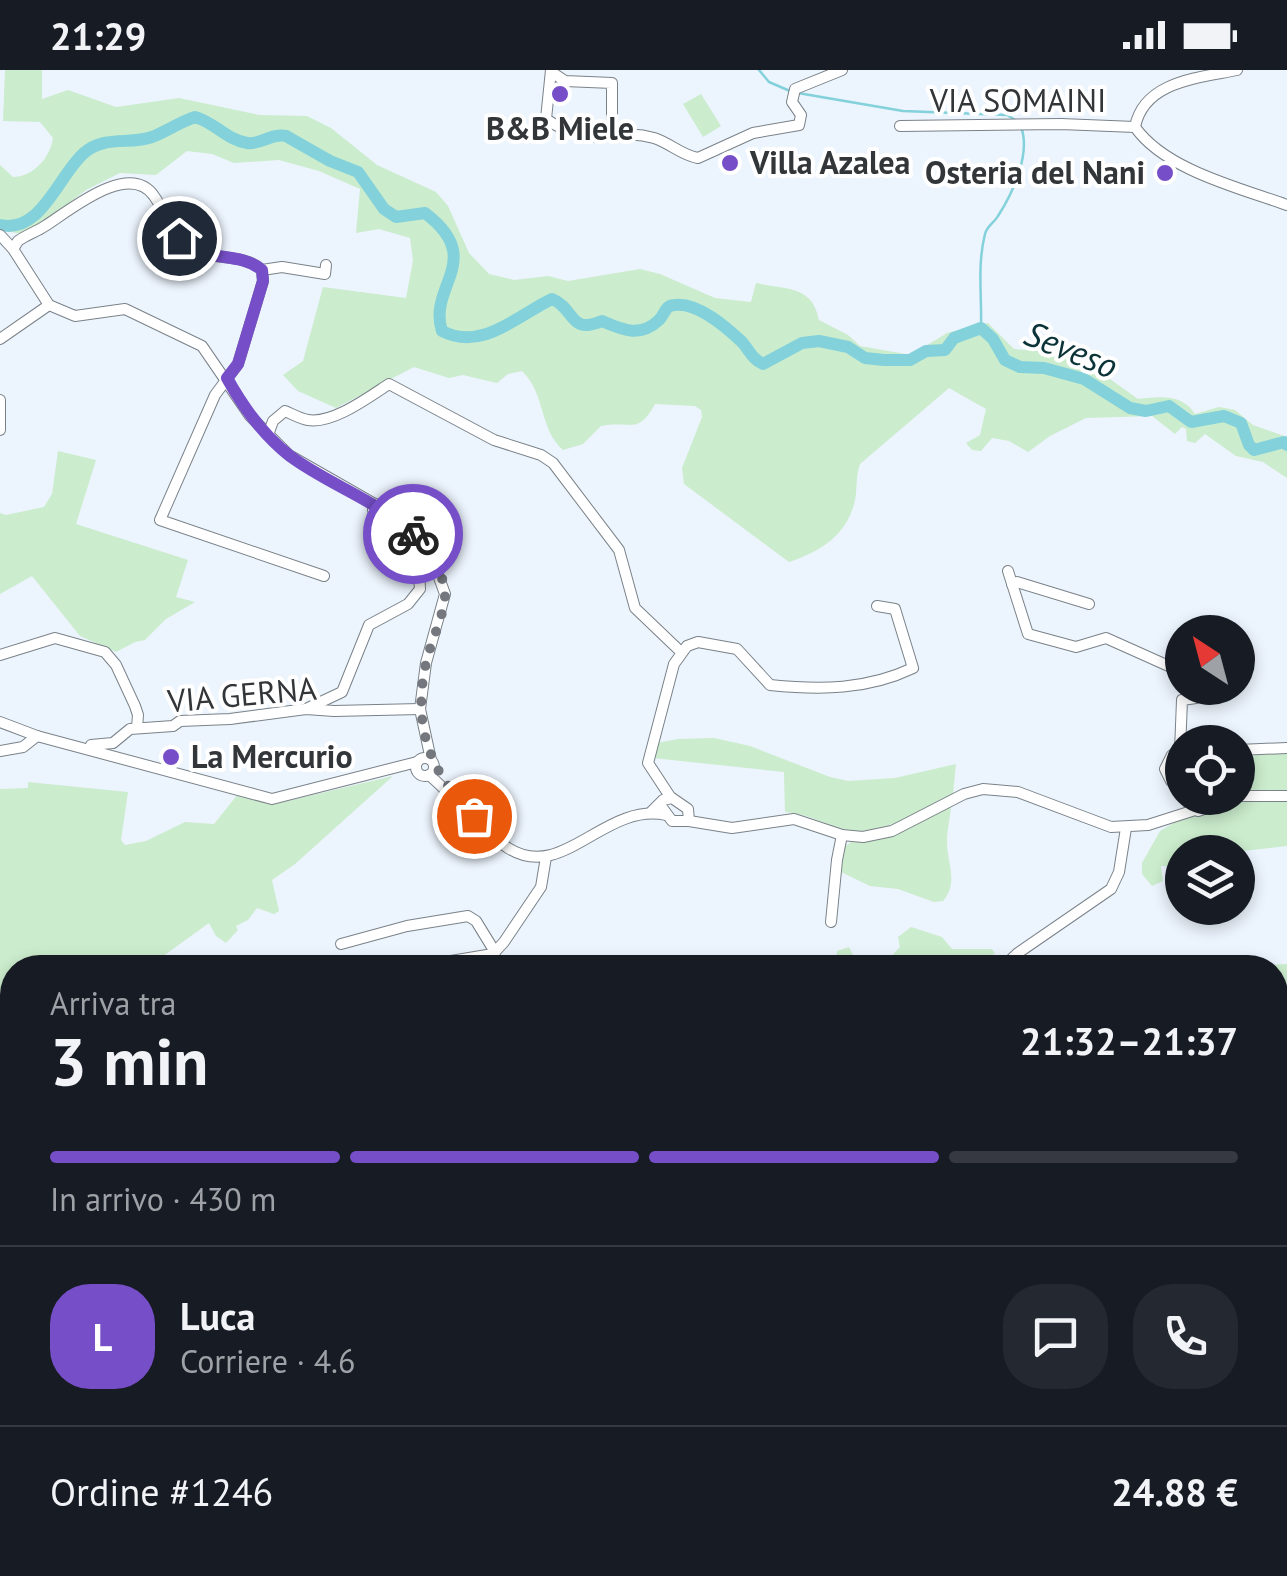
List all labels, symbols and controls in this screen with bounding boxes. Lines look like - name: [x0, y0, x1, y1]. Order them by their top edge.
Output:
- text: 21:29: [50, 11, 146, 60]
- street label: VIA SOMAINI: [929, 79, 1106, 121]
- marker: B&B Miele: [549, 83, 571, 105]
- place label: B&B Miele: [486, 107, 634, 149]
- place label: Villa Azalea: [749, 141, 910, 183]
- place label: Osteria del Nani: [925, 151, 1145, 193]
- marker: Villa Azalea: [719, 152, 741, 174]
- marker: Osteria del Nani: [1154, 162, 1176, 184]
- pin: [137, 196, 222, 281]
- icon: home: [152, 211, 207, 266]
- water label: Seveso: [1018, 310, 1125, 388]
- courier: [363, 484, 463, 584]
- icon: bike: [386, 507, 441, 562]
- north arrow: [1165, 615, 1255, 705]
- map controls: [1165, 615, 1255, 925]
- street label: VIA GERNA: [165, 667, 318, 722]
- button: locate: [1165, 725, 1255, 815]
- place label: La Mercurio: [191, 735, 353, 777]
- marker: La Mercurio: [160, 746, 182, 768]
- pin: [432, 774, 517, 859]
- icon: bag: [447, 789, 502, 844]
- button: layers: [1165, 835, 1255, 925]
- text: Arriva tra: [50, 982, 177, 1024]
- text: 21:32–21:37: [1020, 1016, 1238, 1065]
- text: 3 min: [50, 1019, 209, 1103]
- text: In arrivo · 430 m: [50, 1178, 276, 1220]
- button: chat: [1003, 1284, 1108, 1389]
- button: phone: [1133, 1284, 1238, 1389]
- text: Luca: [180, 1291, 255, 1340]
- text: L: [93, 1312, 112, 1361]
- text: Corriere · 4.6: [180, 1340, 355, 1382]
- text: Ordine #1246: [50, 1467, 273, 1516]
- text: 24.88 €: [1111, 1467, 1238, 1516]

